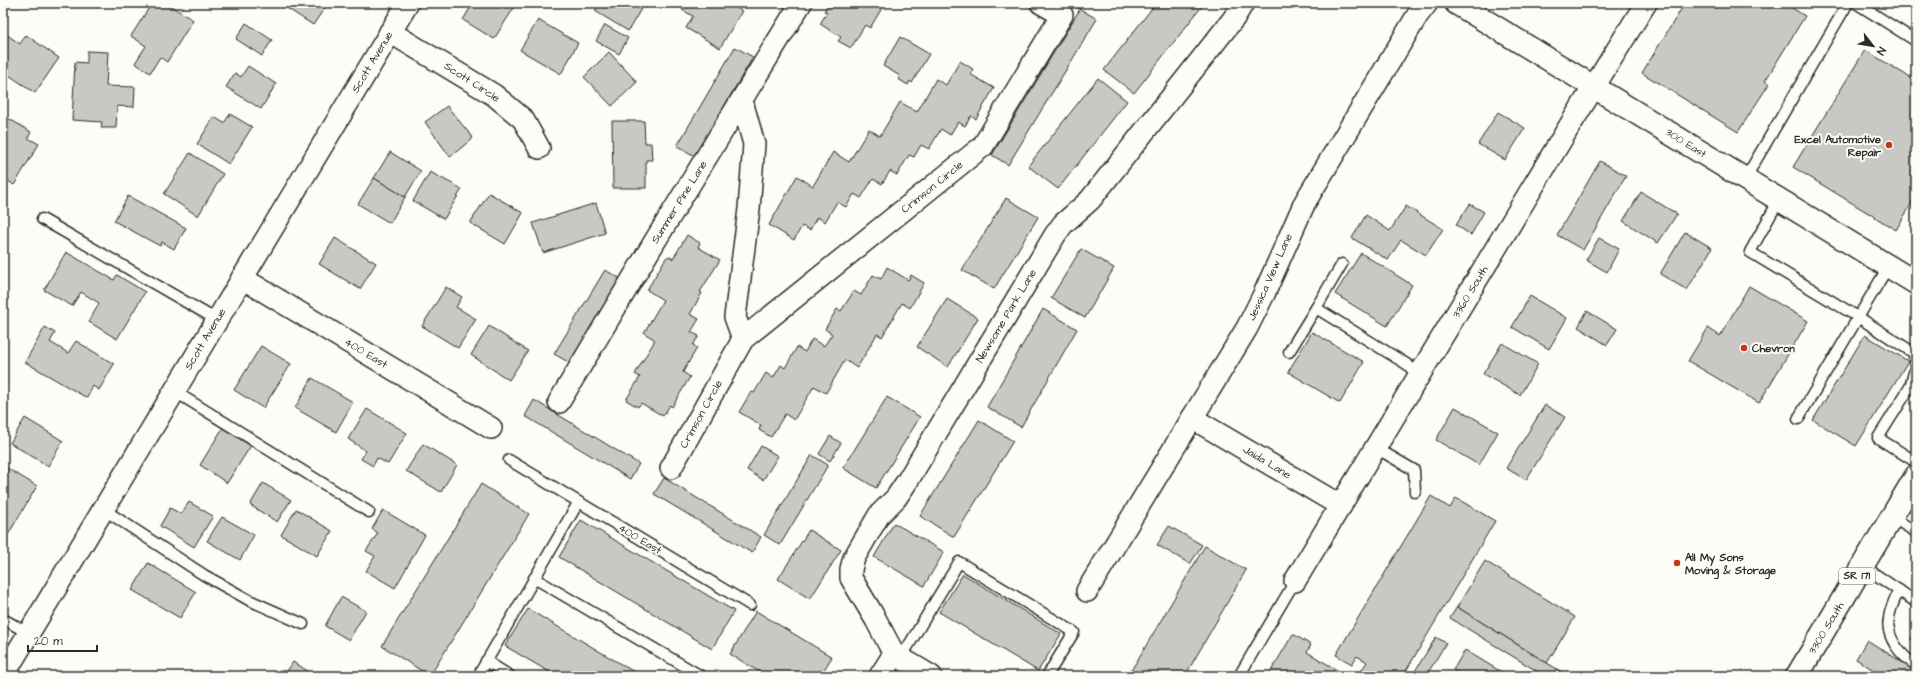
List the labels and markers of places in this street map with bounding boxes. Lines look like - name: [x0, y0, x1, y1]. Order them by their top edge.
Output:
- place label: Excel Automotive Repair: [1794, 132, 1882, 161]
- marker: Excel Automotive Repair: [1884, 140, 1894, 150]
- place label: Chevron: [1752, 341, 1795, 356]
- marker: Chevron: [1739, 343, 1749, 353]
- place label: All My Sons Moving & Storage: [1685, 550, 1776, 580]
- marker: All My Sons Moving & Storage: [1672, 558, 1682, 568]

